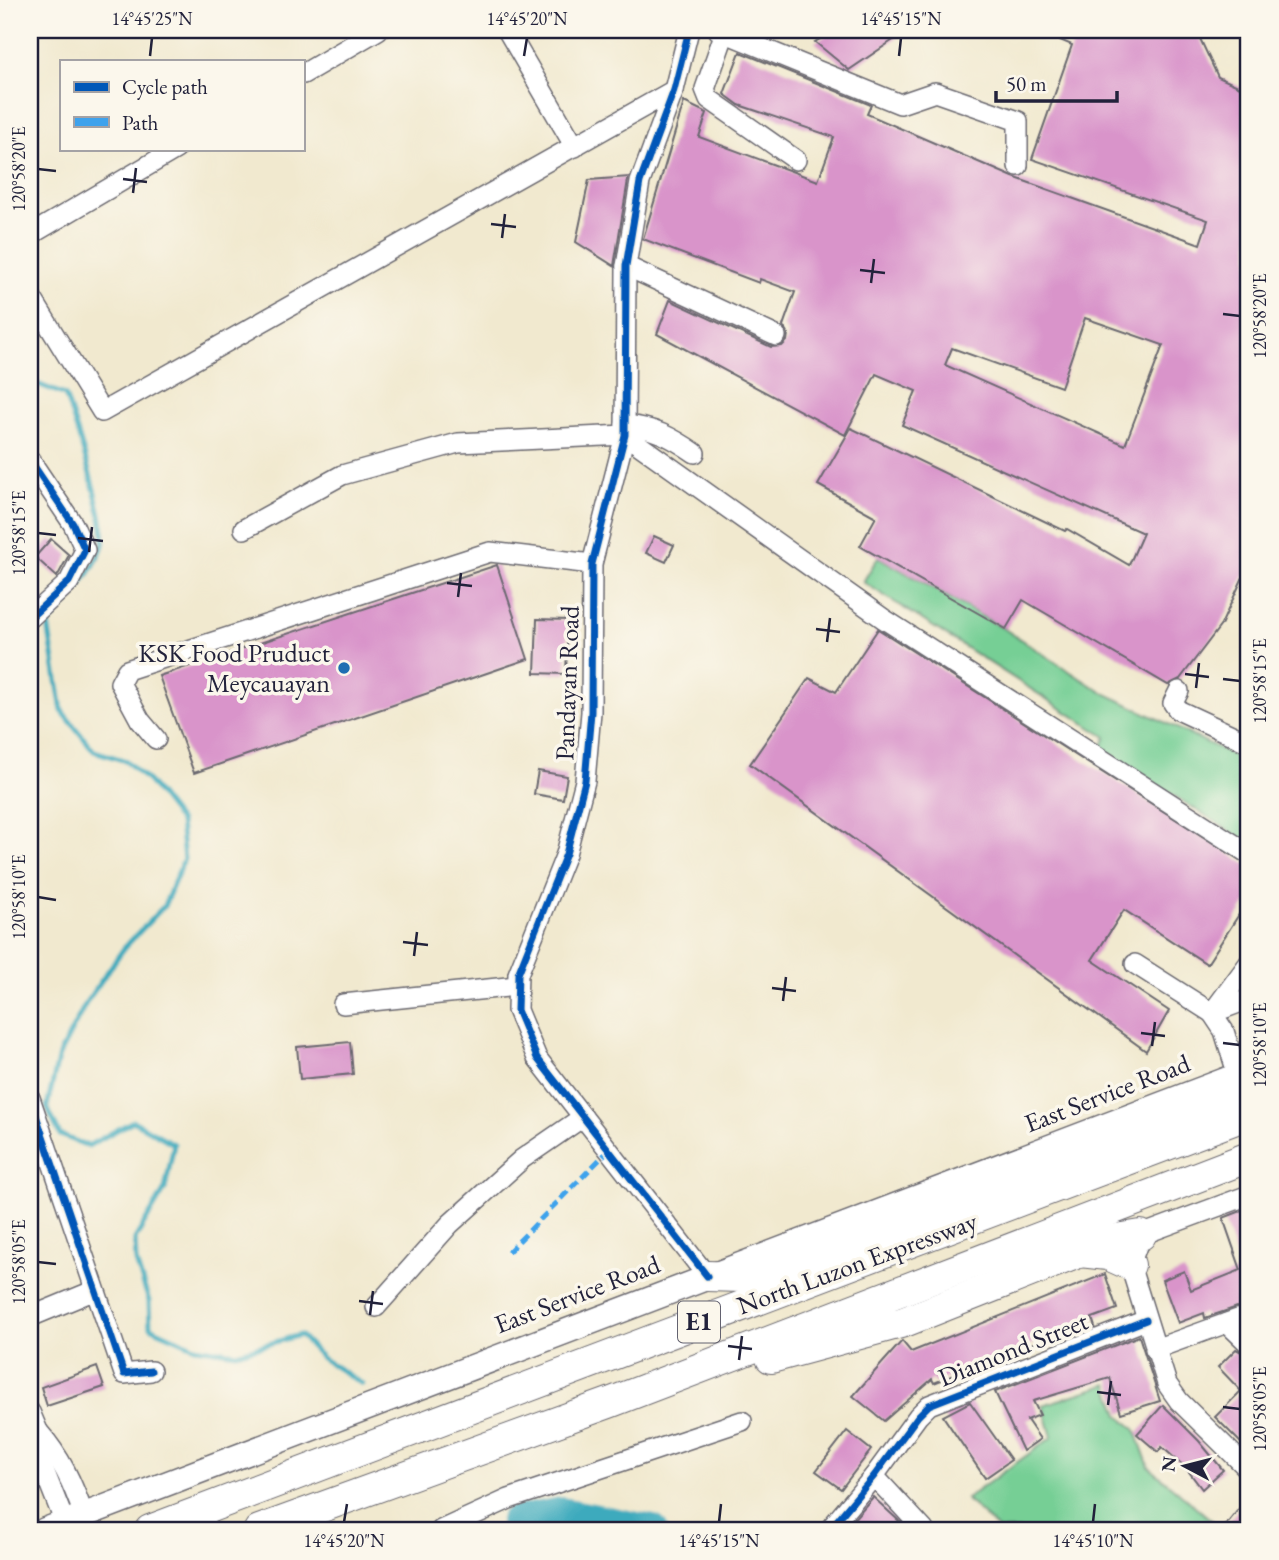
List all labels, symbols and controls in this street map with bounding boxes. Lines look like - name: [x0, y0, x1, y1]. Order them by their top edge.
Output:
- text: 14°45'25"N: [112, 7, 193, 30]
- text: 14°45'20"N: [487, 7, 568, 30]
- text: 14°45'15"N: [861, 7, 942, 30]
- legend: [60, 60, 304, 150]
- scale bar: [996, 60, 1116, 104]
- text: 50 m: [1006, 70, 1047, 97]
- text: Cycle path: [122, 73, 208, 100]
- text: Path: [122, 109, 159, 136]
- text: 120°58'20"E: [7, 126, 30, 212]
- text: 120°58'20"E: [1248, 273, 1271, 359]
- text: 120°58'15"E: [7, 490, 30, 576]
- street label: Pandayan Road: [547, 604, 587, 761]
- place label: KSK Food Pruduct Meycauayan: [138, 636, 330, 700]
- text: 120°58'15"E: [1248, 638, 1271, 724]
- marker: KSK Food Pruduct Meycauayan: [336, 660, 352, 676]
- text: 120°58'10"E: [7, 854, 30, 940]
- text: 120°58'10"E: [1248, 1002, 1271, 1088]
- street label: East Service Road: [1019, 1046, 1195, 1140]
- street label: North Luzon Expressway: [732, 1204, 982, 1322]
- text: 120°58'05"E: [7, 1219, 30, 1305]
- street label: East Service Road: [489, 1247, 665, 1341]
- road number: E1: [678, 1302, 720, 1342]
- street label: Diamond Street: [933, 1304, 1093, 1394]
- text: 120°58'05"E: [1248, 1366, 1271, 1452]
- north arrow: [1150, 1430, 1220, 1500]
- text: N: [1155, 1454, 1182, 1473]
- text: 14°45'20"N: [304, 1529, 385, 1552]
- text: 14°45'15"N: [679, 1529, 760, 1552]
- text: 14°45'10"N: [1053, 1529, 1134, 1552]

